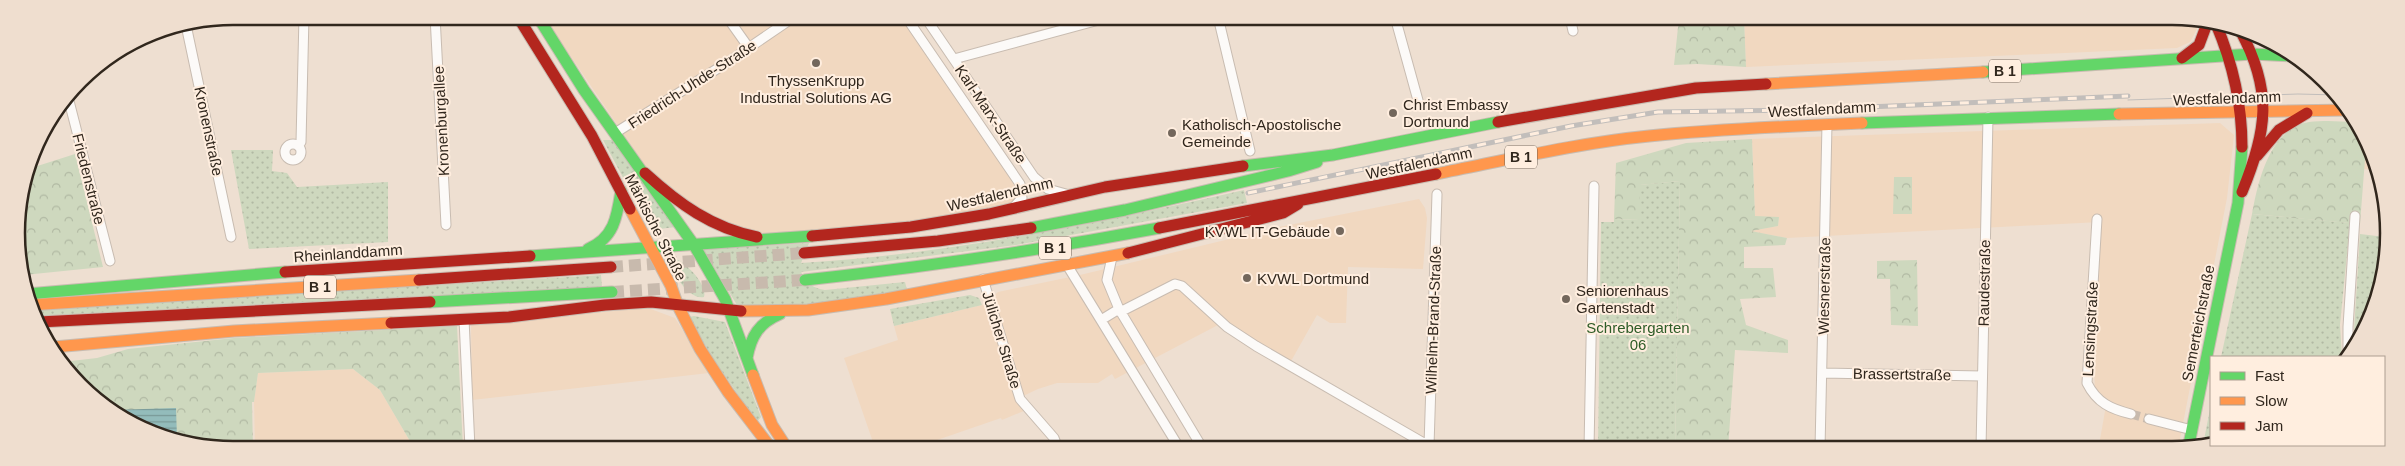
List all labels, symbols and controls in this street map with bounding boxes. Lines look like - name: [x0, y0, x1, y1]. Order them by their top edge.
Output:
- street label: Friedrich-Uhde-Straße: [625, 36, 759, 132]
- marker: ThyssenKrupp Industrial Solutions AG: [810, 57, 822, 69]
- road number: B 1: [1989, 59, 2021, 82]
- street label: Karl-Marx-Straße: [952, 62, 1030, 166]
- street label: Kronenburgallee: [430, 66, 452, 176]
- place label: ThyssenKrupp Industrial Solutions AG: [740, 72, 892, 106]
- street label: Kronenstraße: [191, 85, 227, 177]
- street label: Westfalendamm: [2173, 88, 2281, 108]
- place label: Christ Embassy Dortmund: [1403, 96, 1509, 130]
- street label: Westfalendamm: [1768, 98, 1876, 120]
- marker: Christ Embassy Dortmund: [1387, 107, 1399, 119]
- place label: Katholisch-Apostolische Gemeinde: [1182, 116, 1341, 150]
- marker: Katholisch-Apostolische Gemeinde: [1166, 127, 1178, 139]
- street label: Friedenstraße: [69, 132, 109, 226]
- street label: Westfalendamm: [1364, 143, 1474, 183]
- road number: B 1: [1505, 146, 1537, 168]
- street label: Märkische Straße: [622, 171, 690, 283]
- street label: Westfalendamm: [945, 174, 1055, 214]
- place label: KVWL IT-Gebäude: [1205, 223, 1330, 240]
- marker: KVWL IT-Gebäude: [1334, 225, 1346, 237]
- road number: B 1: [1039, 237, 1071, 260]
- street label: Wiesnerstraße: [1815, 237, 1833, 335]
- street label: Raudestraße: [1975, 239, 1993, 327]
- street label: Rheinlanddamm: [293, 241, 403, 265]
- street label: Wilhelm-Brand-Straße: [1422, 246, 1444, 394]
- street label: Semerteichstraße: [2178, 263, 2218, 383]
- place label: KVWL Dortmund: [1257, 270, 1369, 287]
- marker: KVWL Dortmund: [1241, 272, 1253, 284]
- road number: B 1: [304, 276, 336, 298]
- street label: Lensingstraße: [2079, 281, 2101, 377]
- place label: Seniorenhaus Gartenstadt: [1576, 282, 1669, 316]
- street label: Jülicher Straße: [979, 289, 1025, 391]
- marker: Seniorenhaus Gartenstadt: [1560, 293, 1572, 305]
- park label: Schrebergarten 06: [1586, 319, 1690, 353]
- legend: [2210, 356, 2385, 446]
- street label: Brassertstraße: [1853, 365, 1951, 383]
- text: Fast: [2255, 367, 2285, 384]
- text: Slow: [2255, 392, 2288, 409]
- text: Jam: [2255, 417, 2283, 434]

